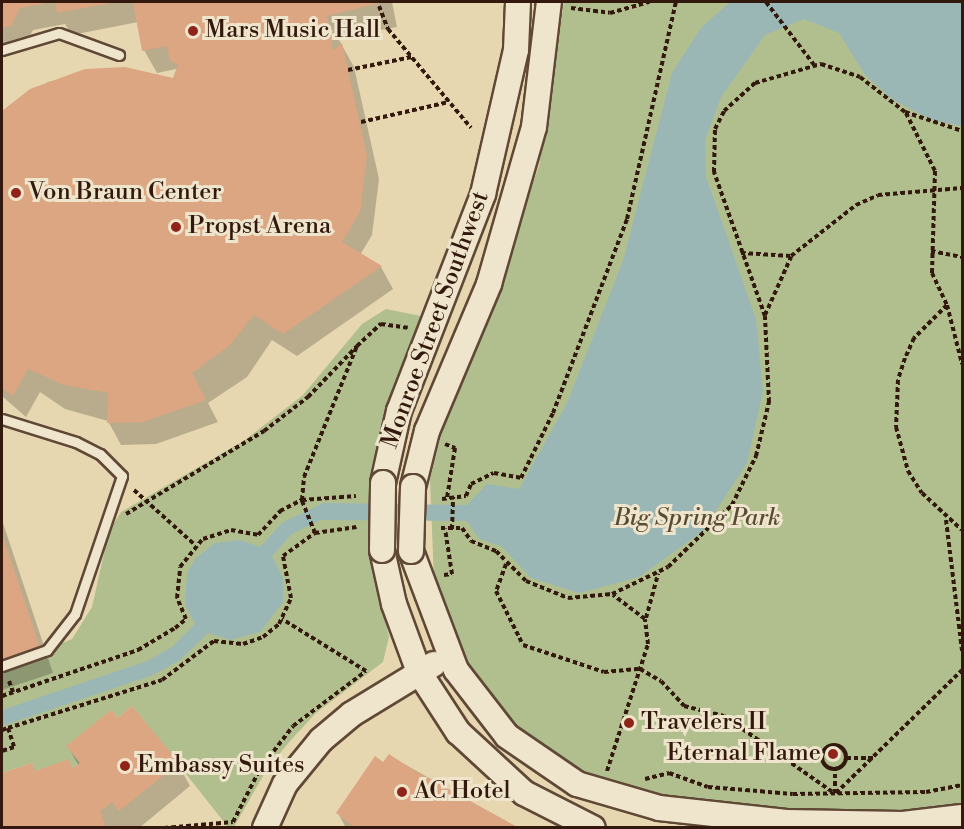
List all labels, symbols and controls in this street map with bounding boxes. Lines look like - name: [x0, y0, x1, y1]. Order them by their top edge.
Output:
- place label: Mars Music Hall: [205, 17, 380, 45]
- marker: Mars Music Hall: [186, 24, 200, 38]
- place label: Von Braun Center: [28, 179, 222, 207]
- marker: Von Braun Center: [9, 186, 23, 200]
- street label: Monroe Street Southwest: [376, 188, 496, 452]
- place label: Propst Arena: [188, 213, 331, 241]
- marker: Propst Arena: [169, 220, 183, 234]
- park label: Big Spring Park: [614, 505, 780, 533]
- place label: Travelers II: [641, 709, 766, 737]
- marker: Travelers II: [622, 716, 636, 730]
- place label: Eternal Flame: [667, 740, 821, 768]
- marker: Eternal Flame: [826, 747, 840, 761]
- place label: Embassy Suites: [137, 752, 305, 780]
- marker: Embassy Suites: [118, 759, 132, 773]
- place label: AC Hotel: [414, 778, 511, 806]
- marker: AC Hotel: [395, 785, 409, 799]

